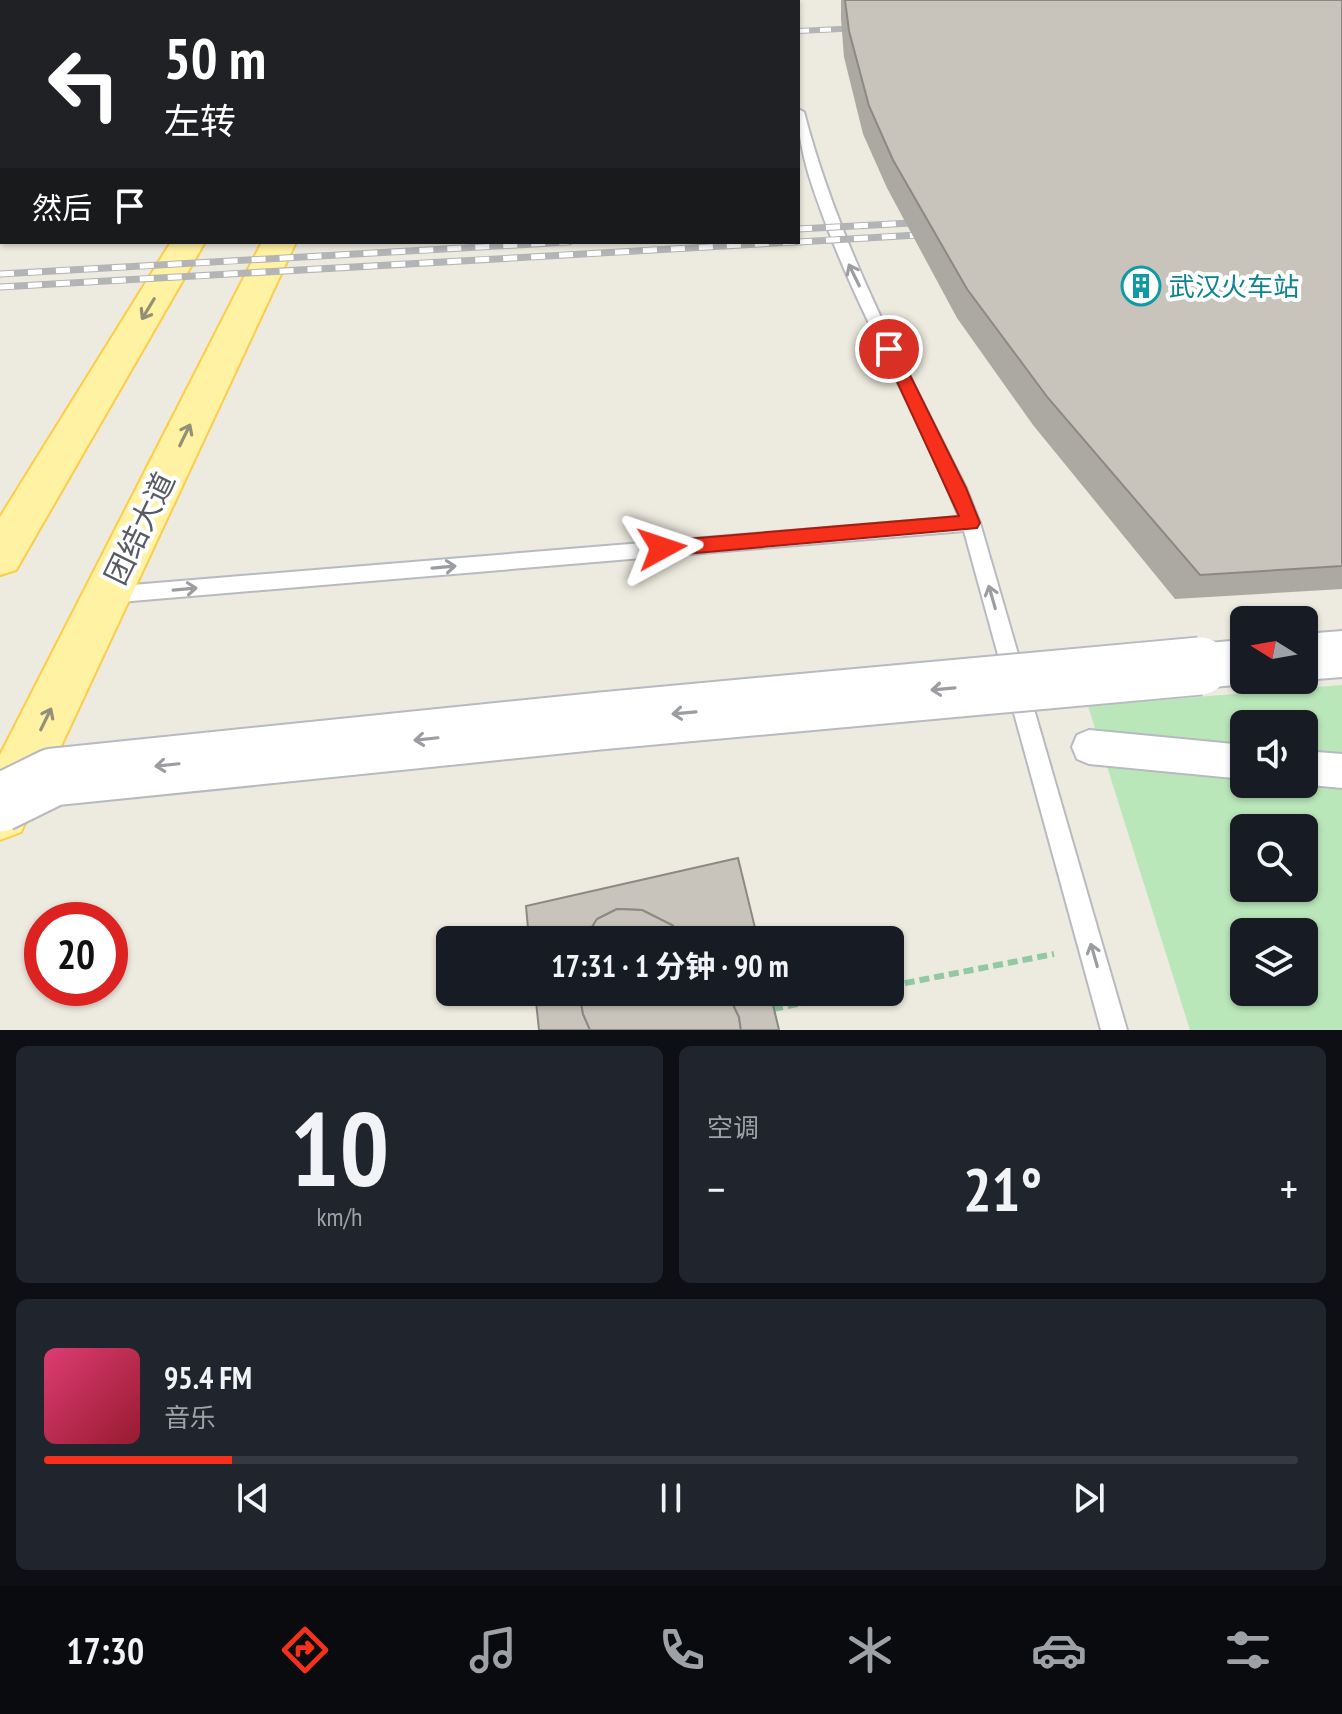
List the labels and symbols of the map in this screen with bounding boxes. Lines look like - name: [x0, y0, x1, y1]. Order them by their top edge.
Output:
- one-way arrow: [845, 264, 860, 287]
- building icon: 武汉火车站: [1120, 265, 1162, 307]
- place label: 武汉火车站: [1169, 270, 1299, 303]
- one-way arrow: [139, 297, 155, 320]
- pin: [855, 315, 923, 383]
- one-way arrow: [178, 424, 193, 448]
- street label: 团结大道: [95, 466, 183, 590]
- position arrow: [620, 506, 704, 590]
- one-way arrow: [430, 559, 457, 574]
- one-way arrow: [171, 581, 197, 596]
- one-way arrow: [984, 585, 998, 610]
- north arrow: [1230, 606, 1318, 694]
- one-way arrow: [930, 682, 957, 697]
- one-way arrow: [671, 706, 698, 721]
- one-way arrow: [39, 708, 54, 732]
- one-way arrow: [413, 731, 440, 746]
- one-way arrow: [154, 758, 181, 773]
- speed limit sign: 20: [24, 902, 128, 1006]
- one-way arrow: [1086, 942, 1101, 968]

